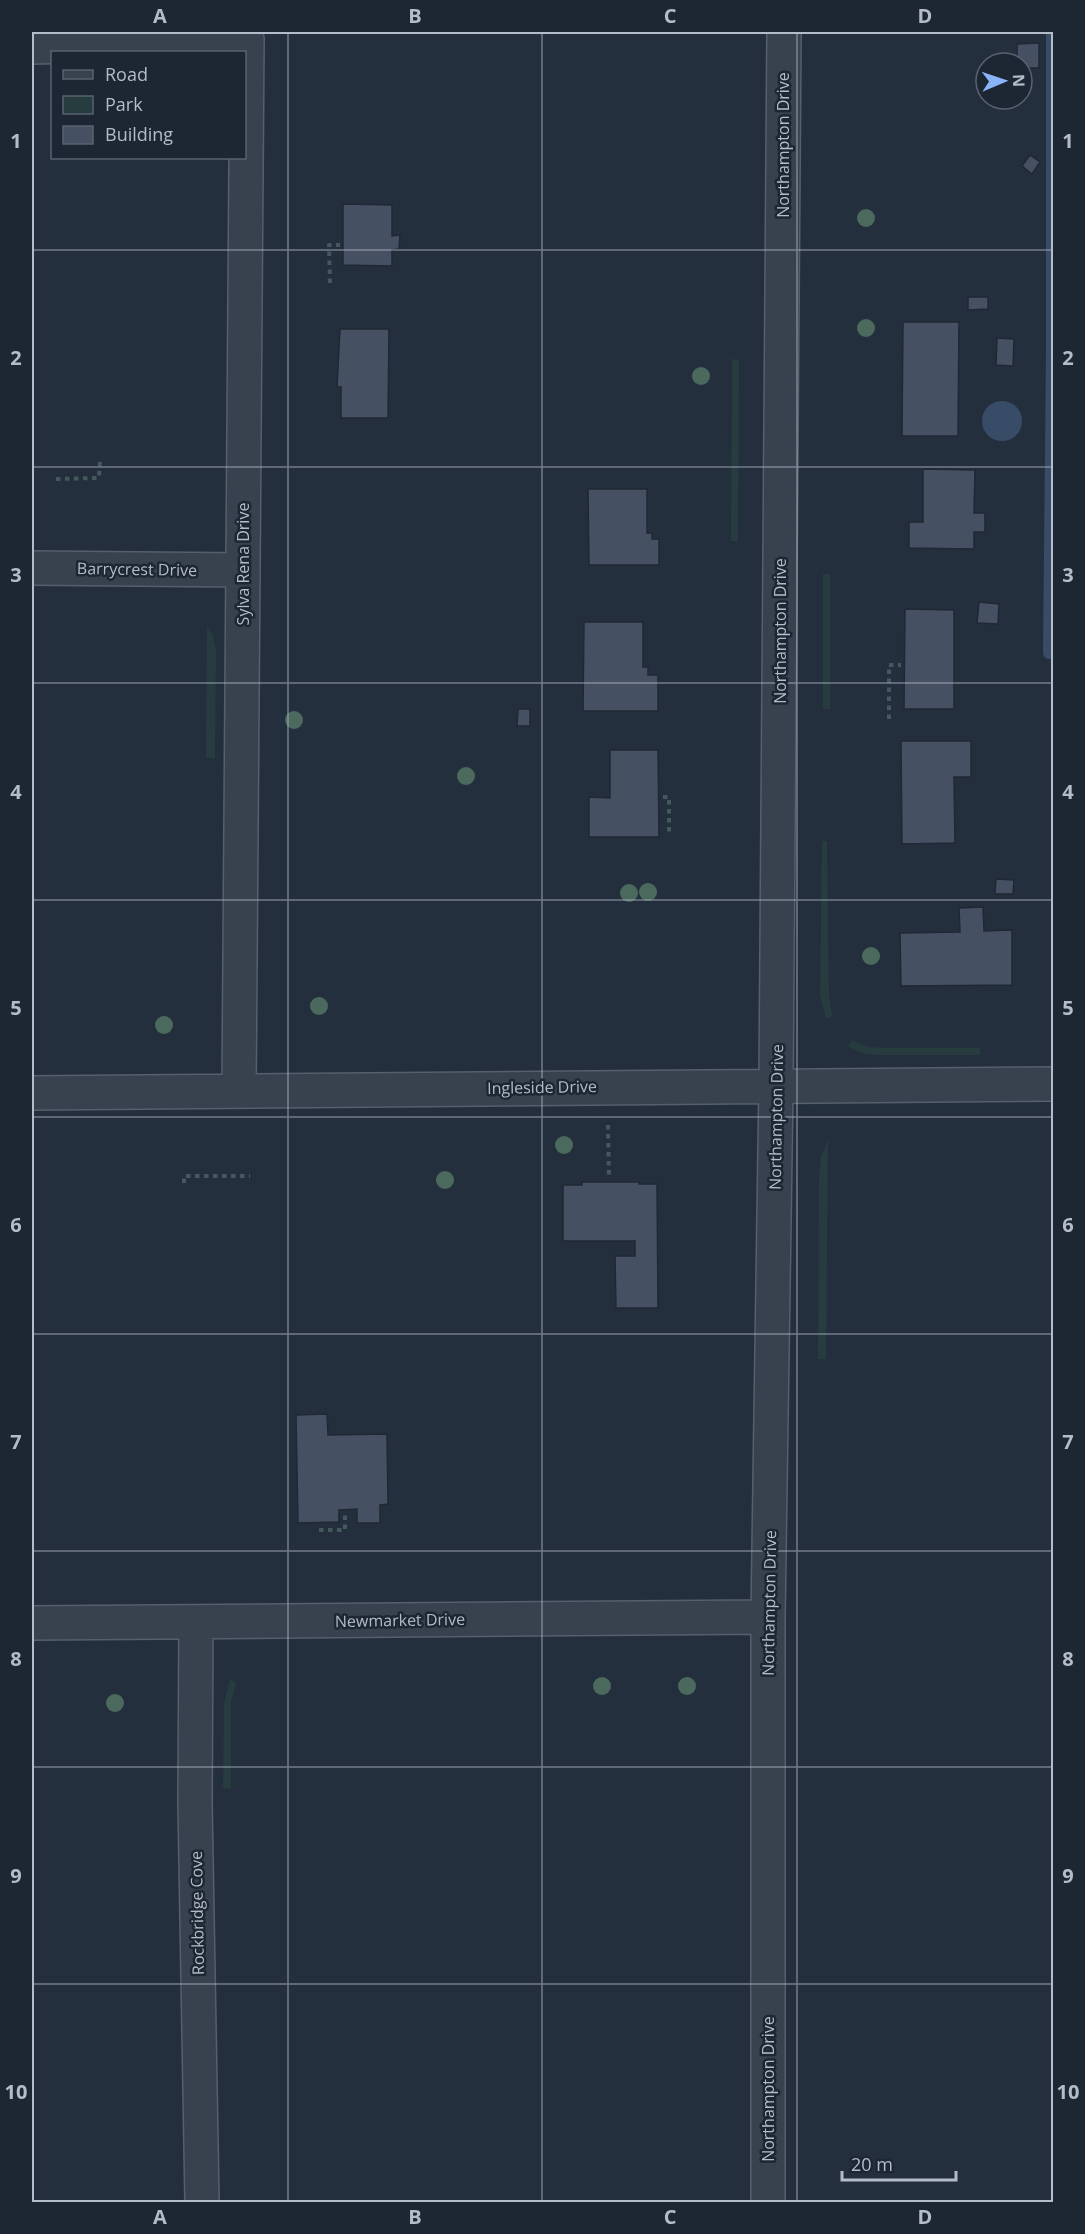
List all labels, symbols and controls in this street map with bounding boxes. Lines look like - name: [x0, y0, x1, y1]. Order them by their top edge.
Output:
- text: A: [153, 2, 167, 29]
- text: B: [408, 2, 422, 29]
- text: C: [664, 2, 677, 29]
- text: D: [918, 2, 932, 29]
- legend: [51, 51, 246, 159]
- north arrow: [974, 51, 1034, 111]
- text: Road: [105, 62, 148, 86]
- street label: Northampton Drive: [772, 72, 794, 218]
- text: N: [1008, 74, 1030, 87]
- text: Park: [105, 92, 143, 116]
- text: Building: [105, 122, 173, 146]
- text: 1: [10, 127, 22, 154]
- text: 1: [1062, 127, 1074, 154]
- text: 2: [10, 344, 22, 371]
- text: 2: [1062, 344, 1074, 371]
- street label: Sylva Rena Drive: [232, 503, 254, 625]
- street label: Barrycrest Drive: [77, 557, 197, 581]
- street label: Northampton Drive: [769, 558, 791, 704]
- text: 3: [10, 561, 22, 588]
- text: 3: [1062, 561, 1074, 588]
- text: 4: [10, 778, 22, 805]
- text: 4: [1062, 778, 1074, 805]
- text: 5: [10, 994, 22, 1021]
- text: 5: [1062, 994, 1074, 1021]
- street label: Northampton Drive: [764, 1044, 788, 1190]
- street label: Ingleside Drive: [487, 1075, 597, 1099]
- text: 6: [10, 1211, 22, 1238]
- text: 6: [1062, 1211, 1074, 1238]
- text: 7: [10, 1428, 22, 1455]
- text: 7: [1062, 1428, 1074, 1455]
- street label: Northampton Drive: [757, 1530, 781, 1676]
- street label: Newmarket Drive: [335, 1608, 465, 1632]
- text: 8: [10, 1645, 22, 1672]
- text: 8: [1062, 1645, 1074, 1672]
- street label: Rockbridge Cove: [185, 1851, 209, 1975]
- text: 9: [10, 1862, 22, 1889]
- text: 9: [1062, 1862, 1074, 1889]
- street label: Northampton Drive: [757, 2016, 779, 2162]
- text: 10: [5, 2078, 27, 2105]
- text: 10: [1057, 2078, 1079, 2105]
- scale bar: [842, 2144, 956, 2182]
- text: 20 m: [851, 2152, 893, 2176]
- text: A: [153, 2203, 167, 2230]
- text: B: [408, 2203, 422, 2230]
- text: C: [664, 2203, 677, 2230]
- text: D: [918, 2203, 932, 2230]

